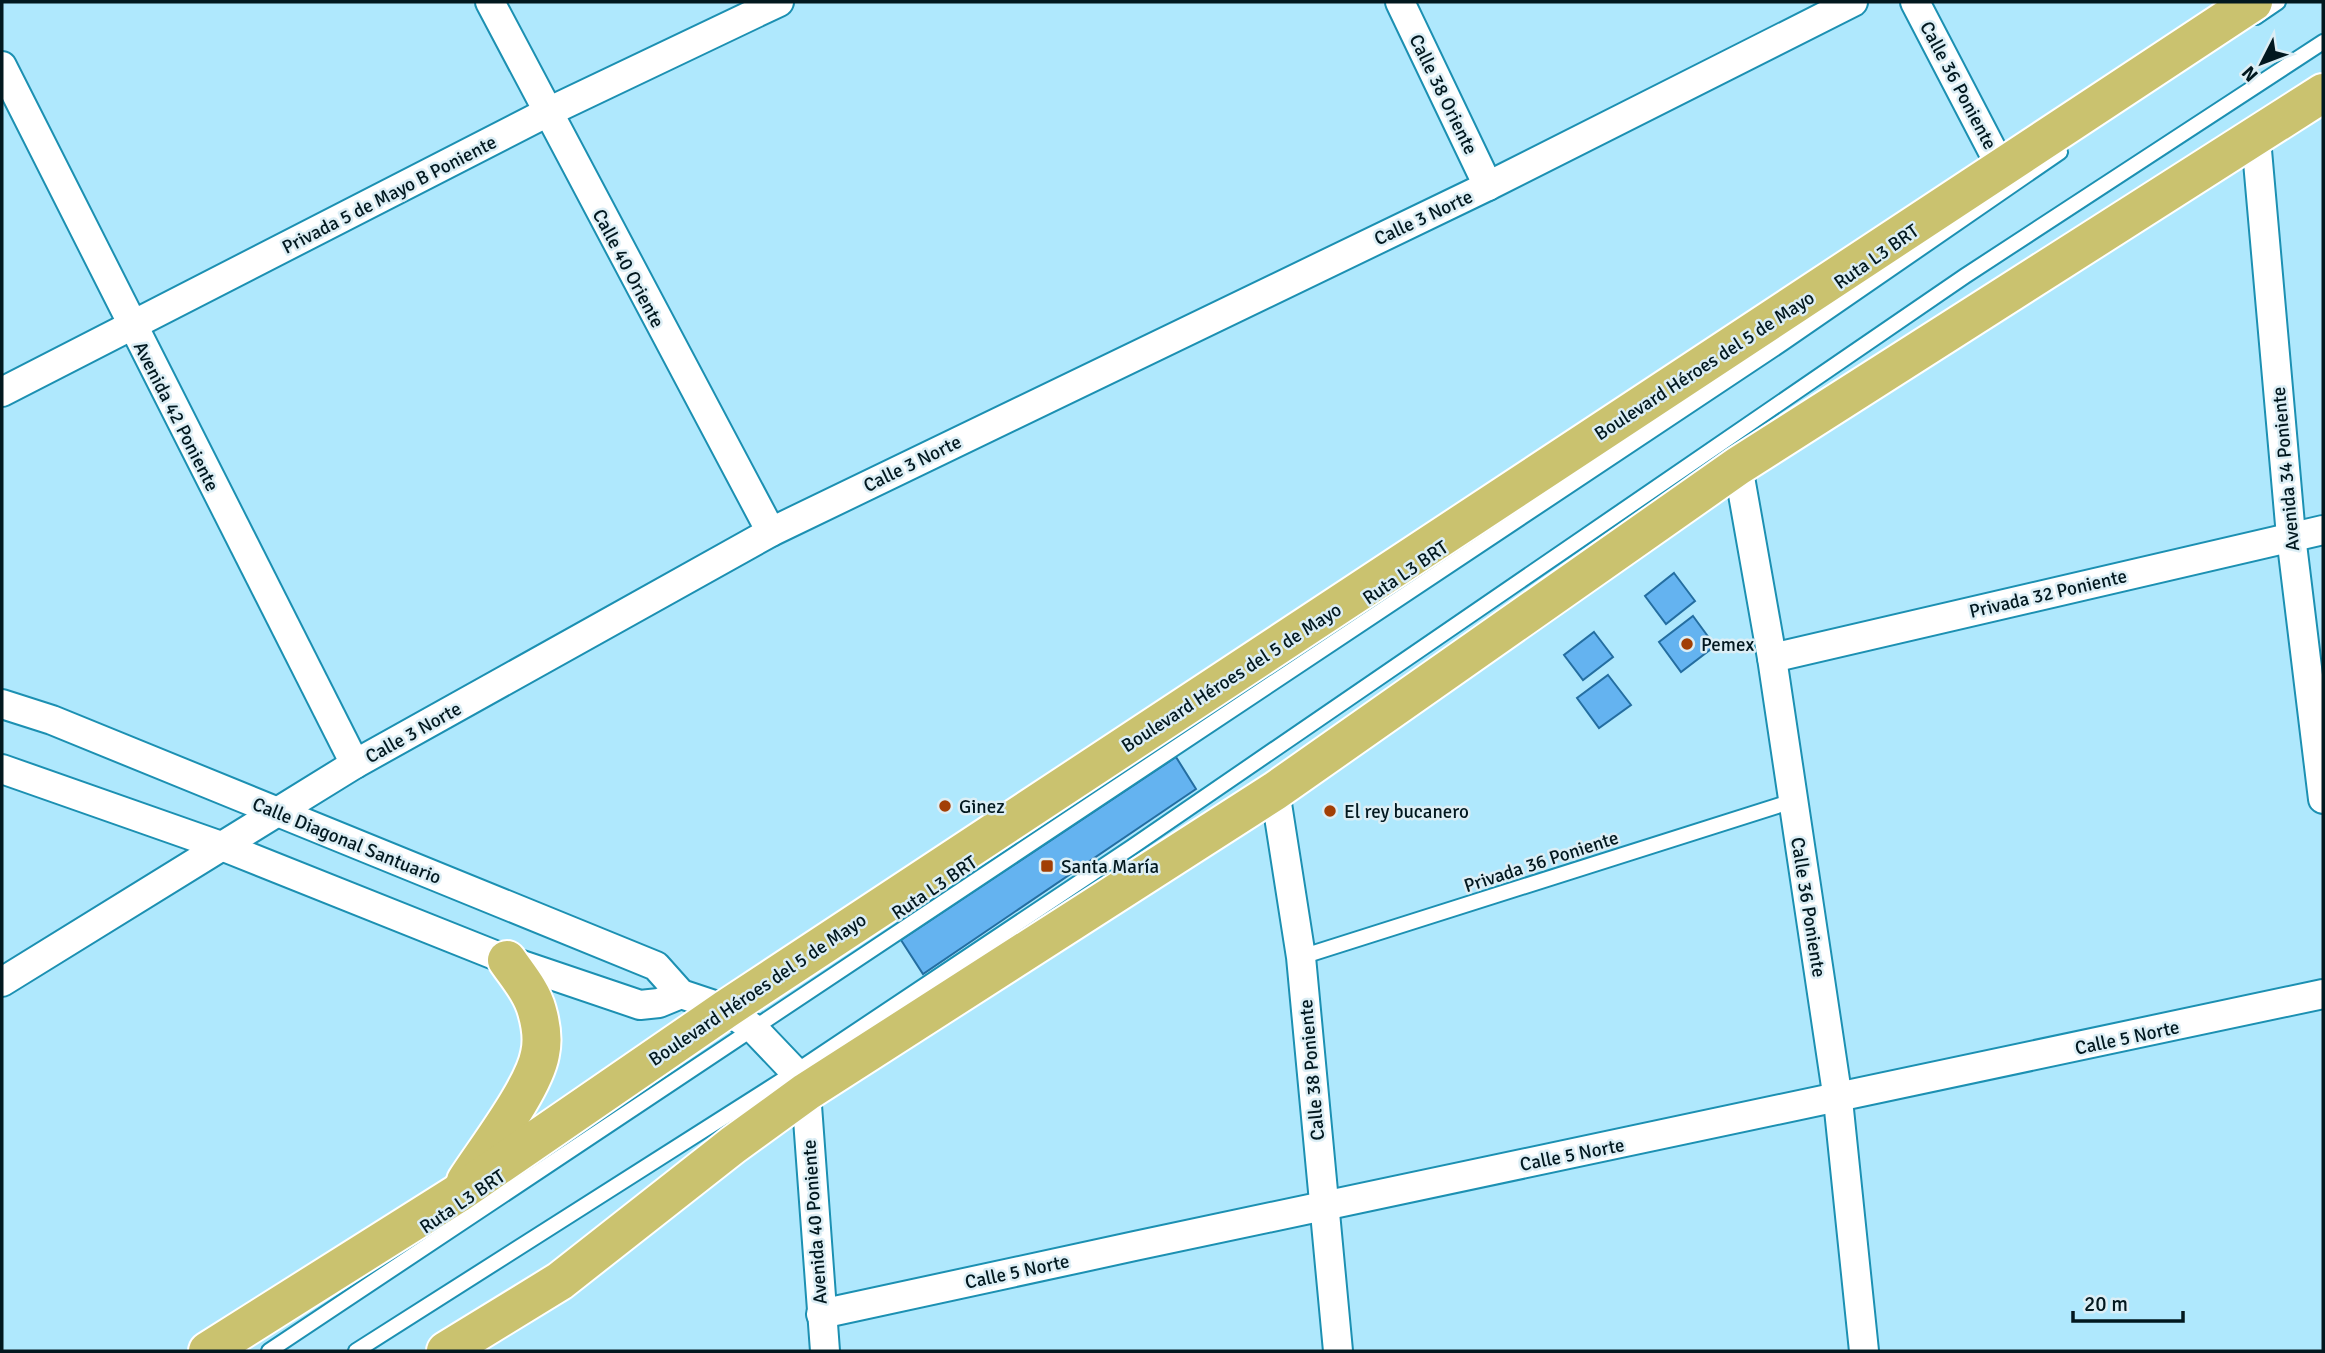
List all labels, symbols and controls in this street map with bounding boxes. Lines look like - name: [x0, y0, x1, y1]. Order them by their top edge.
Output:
- street label: Calle 36 Poniente: [1914, 17, 2002, 154]
- north arrow: [2227, 28, 2297, 98]
- street label: Calle 38 Oriente: [1404, 30, 1483, 159]
- text: N: [2237, 61, 2263, 87]
- street label: Privada 5 de Mayo B Poniente: [278, 130, 501, 260]
- street label: Calle 3 Norte: [1370, 185, 1477, 251]
- street label: Calle 40 Oriente: [587, 205, 669, 332]
- street label: Ruta L3 BRT: [1830, 219, 1924, 295]
- street label: Boulevard Héroes del 5 de Mayo: [1590, 286, 1819, 446]
- street label: Avenida 42 Poniente: [128, 338, 224, 495]
- street label: Avenida 34 Poniente: [2267, 386, 2305, 552]
- street label: Calle 3 Norte: [860, 430, 965, 498]
- street label: Ruta L3 BRT: [1358, 535, 1453, 610]
- street label: Privada 32 Poniente: [1967, 564, 2129, 624]
- street label: Boulevard Héroes del 5 de Mayo: [1117, 598, 1346, 758]
- place label: Pemex: [1701, 633, 1754, 657]
- marker: Pemex: [1679, 636, 1695, 652]
- street label: Calle 3 Norte: [361, 697, 466, 769]
- street label: Calle Diagonal Santuario: [249, 792, 445, 890]
- place label: Ginez: [959, 795, 1005, 819]
- marker: Ginez: [937, 798, 953, 814]
- place label: El rey bucanero: [1344, 800, 1469, 824]
- marker: El rey bucanero: [1322, 803, 1338, 819]
- street label: Privada 36 Poniente: [1461, 826, 1622, 898]
- street label: Calle 36 Poniente: [1785, 835, 1831, 979]
- street label: Ruta L3 BRT: [887, 850, 982, 925]
- place label: Santa María: [1061, 855, 1159, 879]
- marker: Santa María: [1039, 858, 1055, 874]
- street label: Boulevard Héroes del 5 de Mayo: [644, 908, 871, 1072]
- street label: Calle 38 Poniente: [1294, 998, 1330, 1142]
- street label: Calle 5 Norte: [2073, 1015, 2182, 1061]
- street label: Calle 5 Norte: [1518, 1133, 1627, 1177]
- street label: Avenida 40 Poniente: [797, 1139, 833, 1305]
- street label: Ruta L3 BRT: [415, 1164, 510, 1239]
- street label: Calle 5 Norte: [963, 1249, 1072, 1295]
- scale bar: [2073, 1280, 2183, 1324]
- text: 20 m: [2084, 1291, 2128, 1317]

